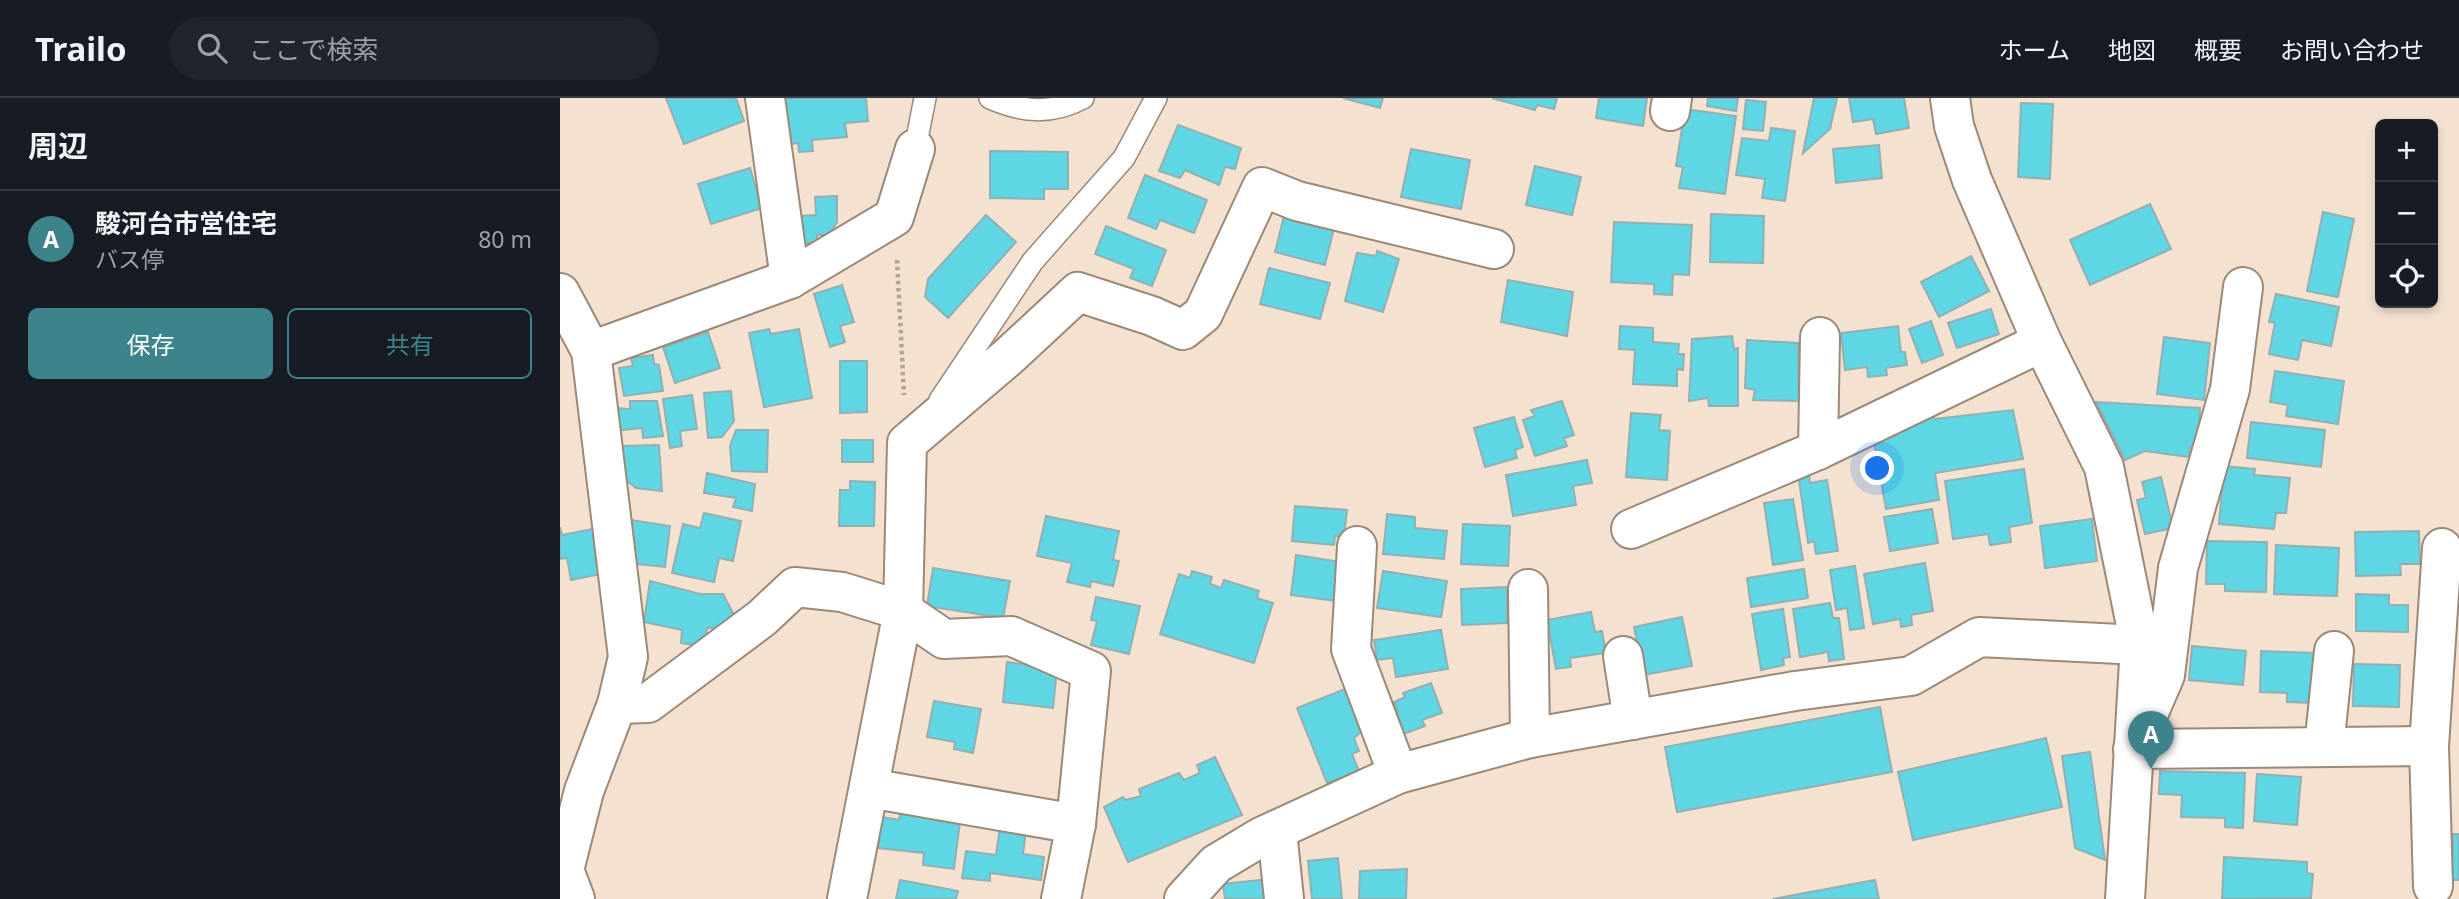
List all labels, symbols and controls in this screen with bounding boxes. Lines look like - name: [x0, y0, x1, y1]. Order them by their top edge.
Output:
- search box: [169, 17, 659, 80]
- text: Trailo: [35, 26, 127, 71]
- icon: search: [193, 29, 231, 67]
- text: ここで検索: [249, 31, 379, 67]
- text: ホーム: [1999, 33, 2070, 66]
- text: 地図: [2108, 33, 2156, 66]
- text: 概要: [2194, 33, 2242, 66]
- text: お問い合わせ: [2280, 33, 2424, 66]
- map controls: [2375, 119, 2438, 308]
- button: +: [2375, 119, 2438, 182]
- text: 周辺: [28, 125, 88, 166]
- button: −: [2375, 182, 2438, 245]
- text: 駿河台市営住宅: [95, 205, 277, 241]
- text: A: [43, 223, 59, 255]
- text: 80 m: [478, 223, 532, 255]
- text: バス停: [95, 243, 164, 275]
- button: locate: [2375, 245, 2438, 308]
- button: 保存: [28, 308, 273, 379]
- button: 共有: [287, 308, 532, 379]
- your location: [1860, 451, 1894, 485]
- pin: A: [2128, 711, 2174, 769]

